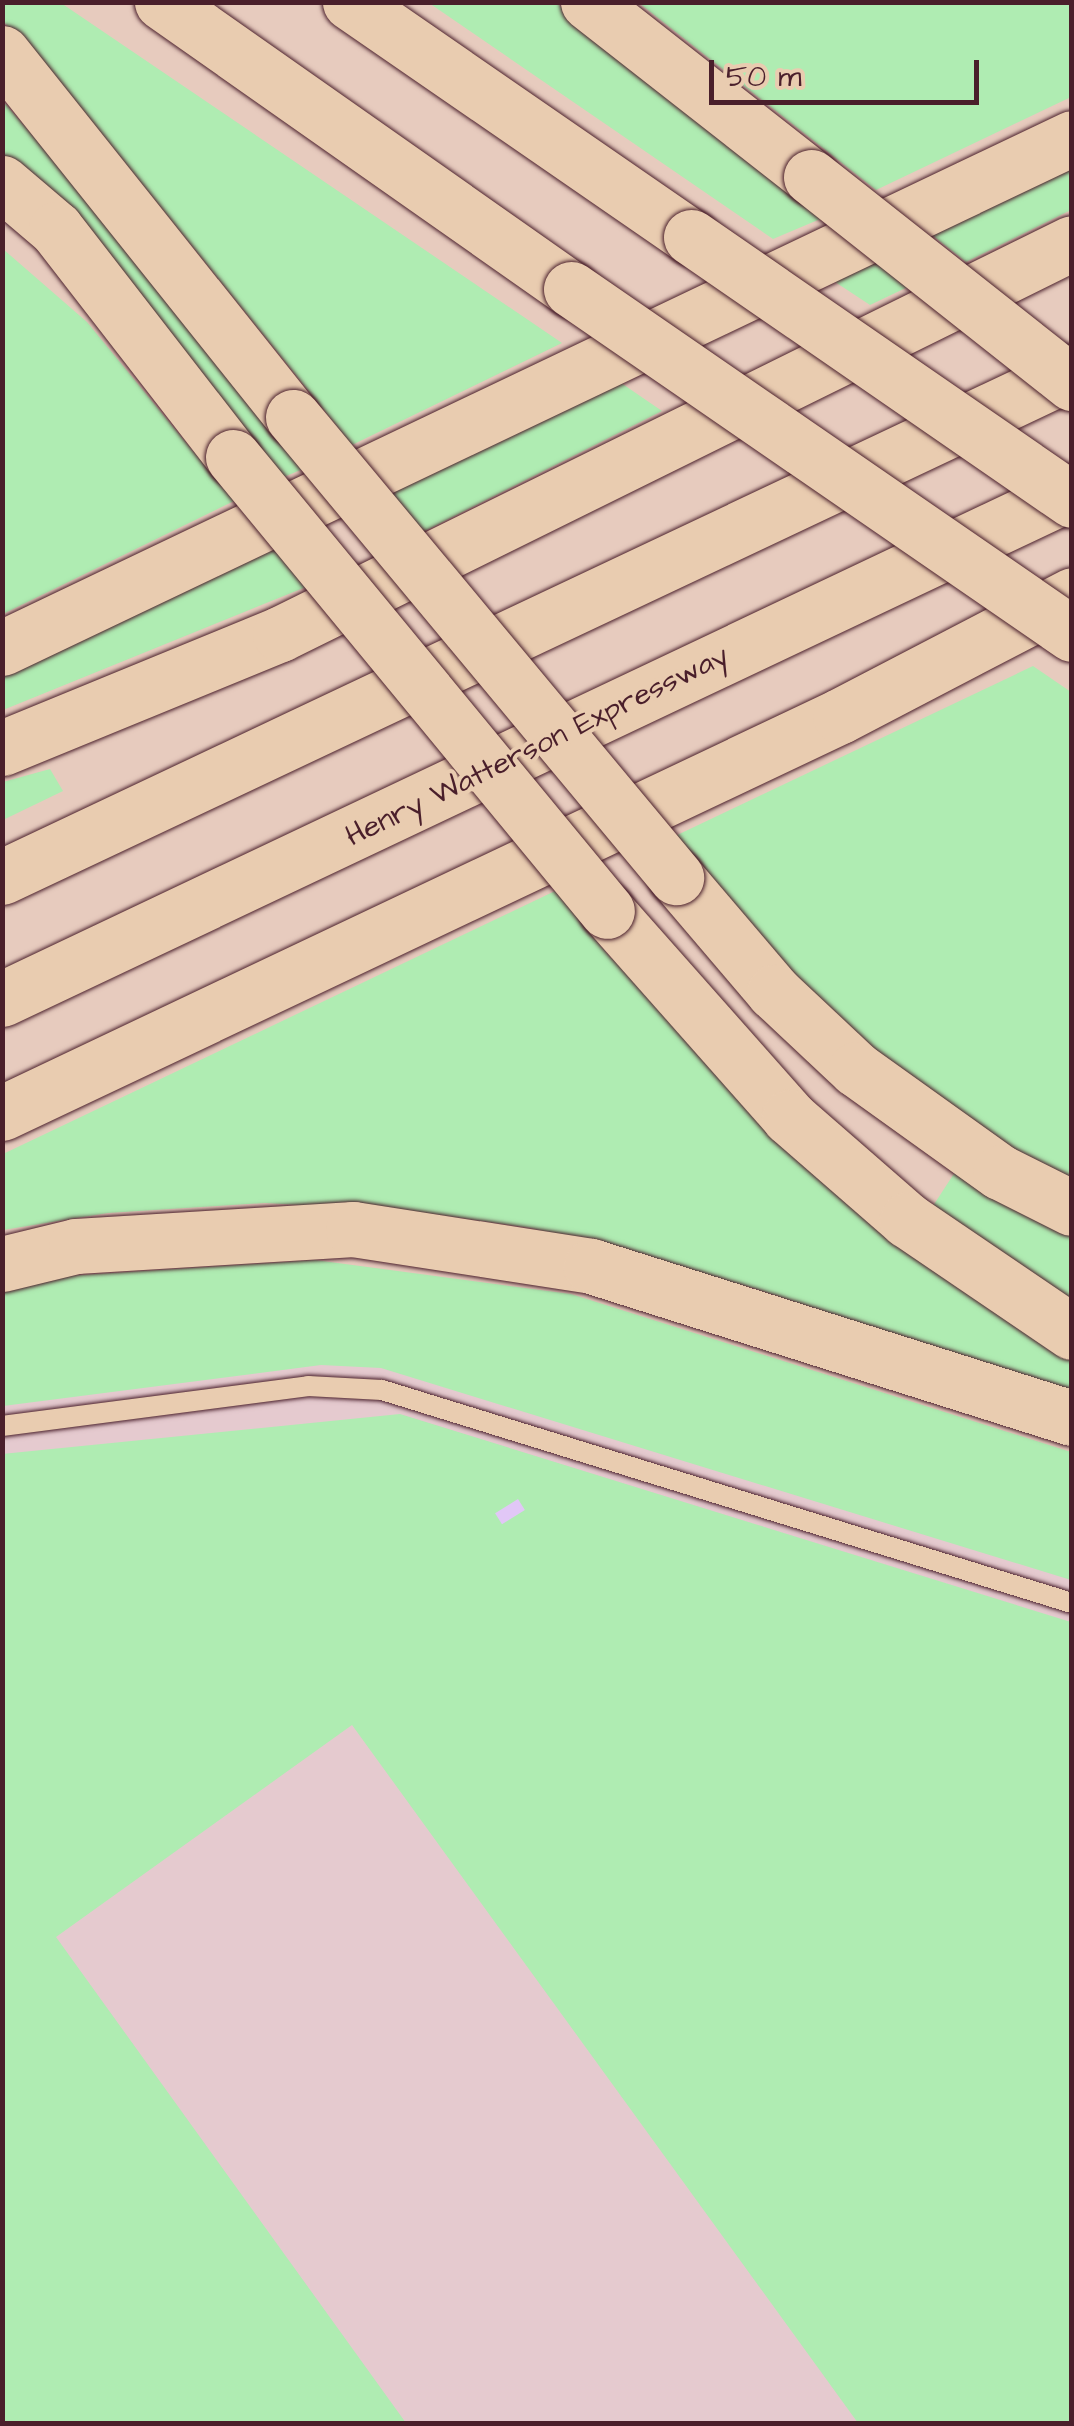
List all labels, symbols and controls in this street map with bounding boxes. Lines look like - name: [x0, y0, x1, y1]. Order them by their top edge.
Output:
- scale bar: [714, 40, 984, 102]
- text: 50 m: [726, 56, 802, 98]
- street label: Henry Watterson Expressway: [340, 637, 734, 855]

